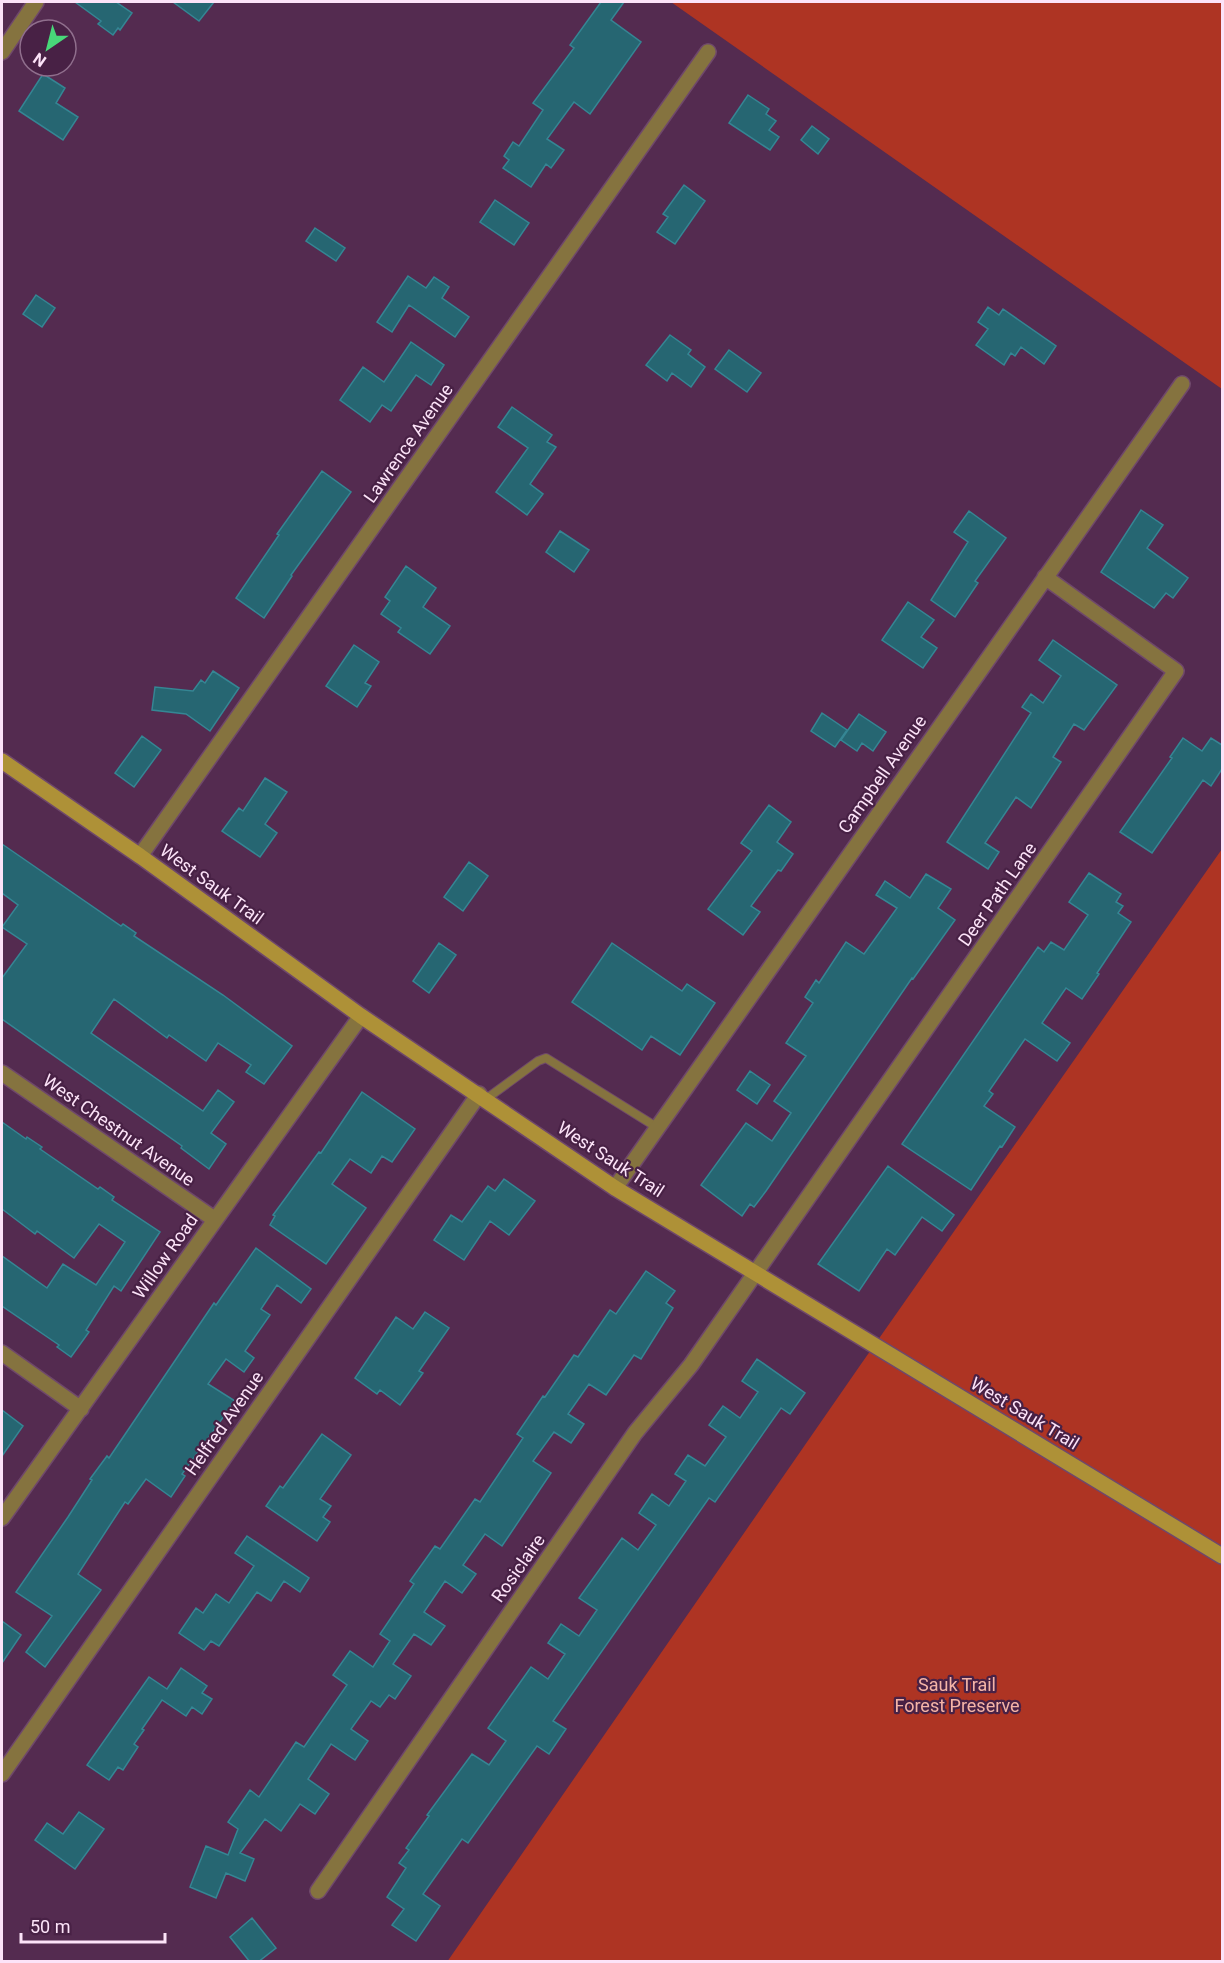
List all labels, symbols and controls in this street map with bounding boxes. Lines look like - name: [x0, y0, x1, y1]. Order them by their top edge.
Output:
- north arrow: [18, 18, 78, 78]
- text: N: [30, 49, 50, 71]
- street label: Lawrence Avenue: [359, 379, 457, 507]
- street label: Campbell Avenue: [833, 711, 931, 837]
- street label: Deer Path Lane: [953, 838, 1041, 950]
- street label: West Sauk Trail: [156, 839, 268, 929]
- street label: West Chestnut Avenue: [39, 1070, 199, 1190]
- street label: West Sauk Trail: [554, 1117, 668, 1201]
- street label: Willow Road: [128, 1210, 202, 1302]
- street label: Helfred Avenue: [180, 1367, 268, 1479]
- street label: West Sauk Trail: [967, 1372, 1083, 1454]
- street label: Rosiclaire: [487, 1530, 549, 1606]
- park label: Sauk Trail Forest Preserve: [894, 1674, 1020, 1716]
- scale bar: [21, 1906, 165, 1944]
- text: 50 m: [30, 1916, 70, 1937]

